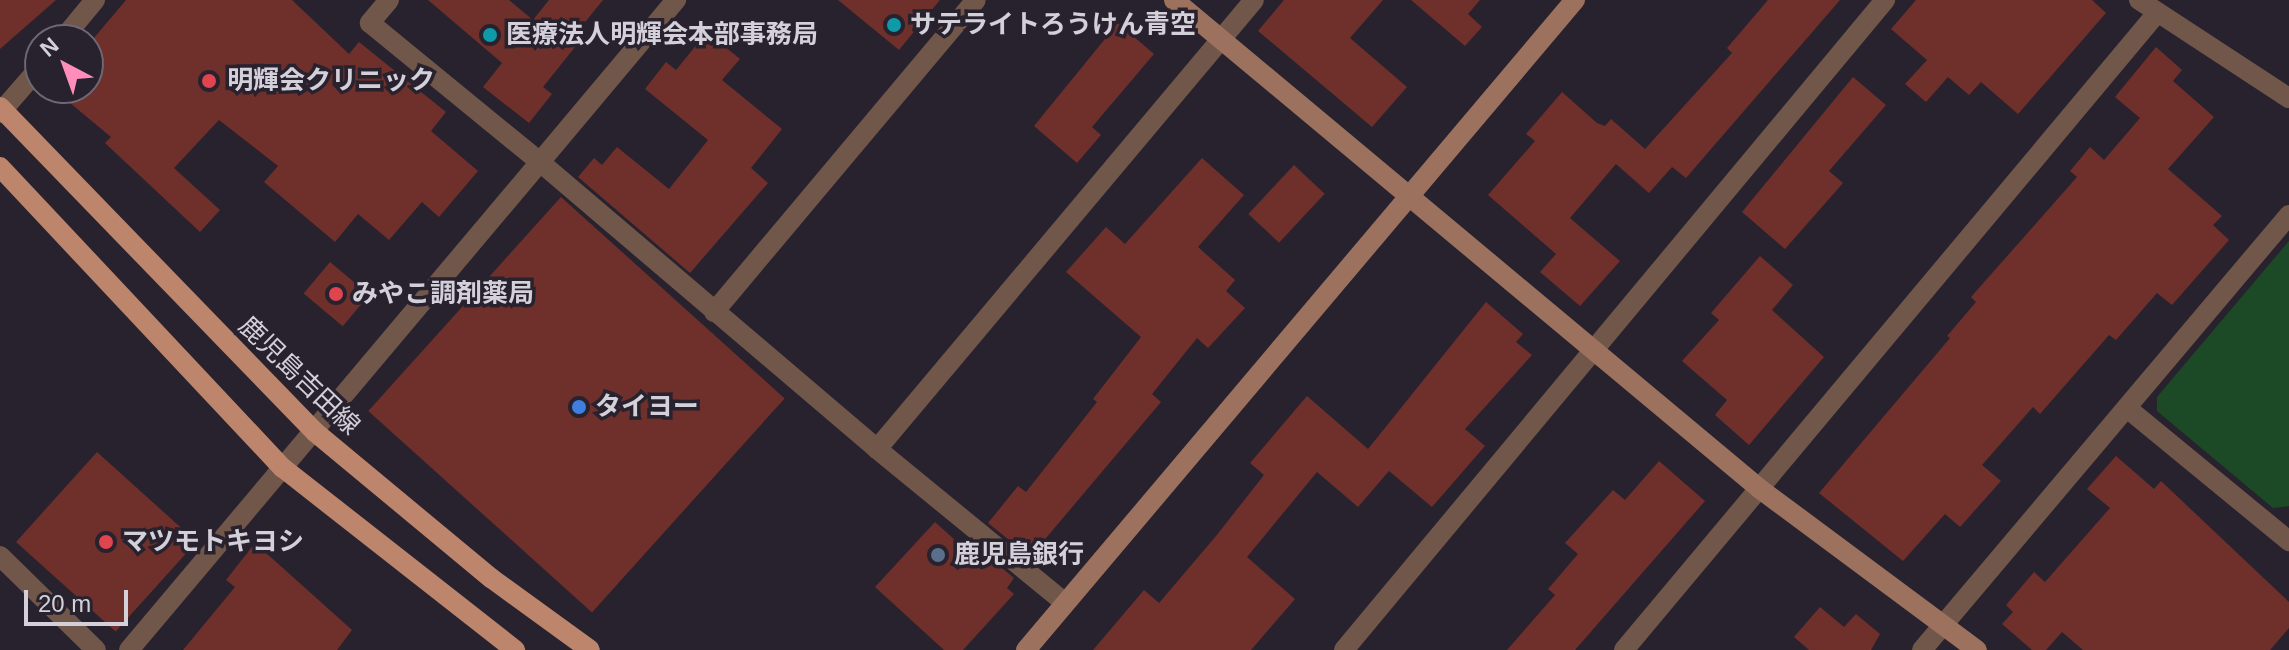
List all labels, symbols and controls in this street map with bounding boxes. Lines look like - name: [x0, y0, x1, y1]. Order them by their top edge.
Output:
- place label: サテライトろうけん青空: [910, 9, 1196, 41]
- marker: サテライトろうけん青空: [885, 16, 903, 34]
- place label: 医療法人明輝会本部事務局: [506, 19, 818, 51]
- north arrow: [24, 24, 104, 104]
- marker: 医療法人明輝会本部事務局: [481, 26, 499, 44]
- text: N: [35, 32, 63, 62]
- place label: 明輝会クリニック: [227, 65, 435, 97]
- marker: 明輝会クリニック: [198, 70, 220, 92]
- place label: みやこ調剤薬局: [352, 278, 534, 310]
- marker: みやこ調剤薬局: [327, 285, 345, 303]
- street label: 鹿児島吉田線: [232, 311, 366, 441]
- place label: タイヨー: [595, 391, 699, 423]
- marker: タイヨー: [570, 398, 588, 416]
- place label: マツモトキヨシ: [122, 526, 304, 558]
- marker: マツモトキヨシ: [97, 533, 115, 551]
- place label: 鹿児島銀行: [954, 539, 1084, 571]
- marker: 鹿児島銀行: [929, 546, 947, 564]
- scale bar: [28, 574, 132, 624]
- text: 20 m: [38, 590, 91, 617]

